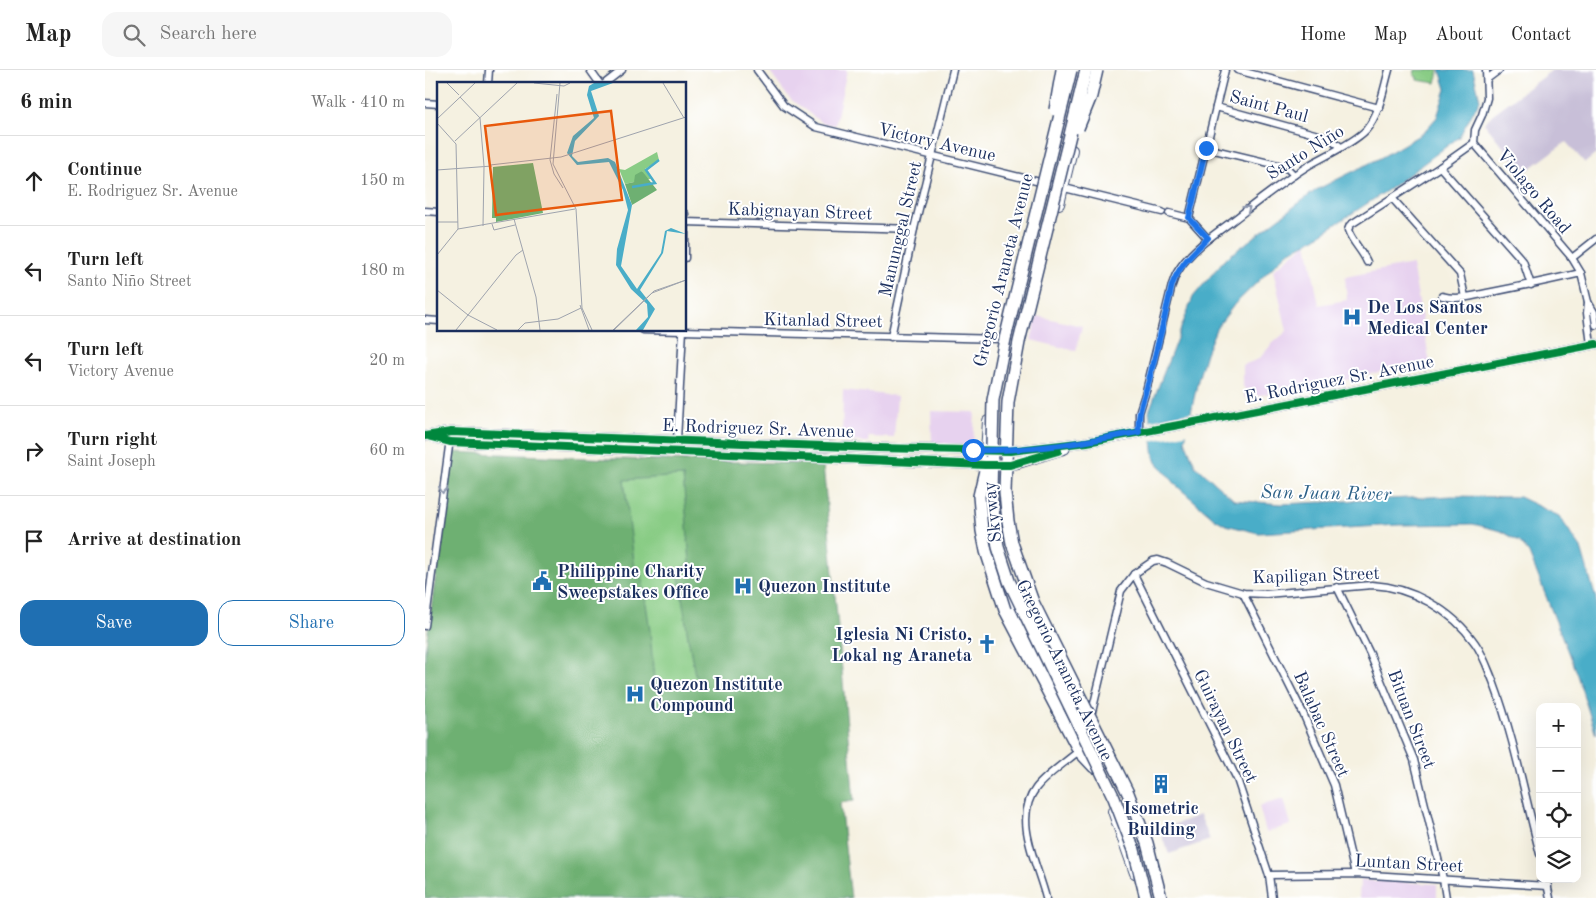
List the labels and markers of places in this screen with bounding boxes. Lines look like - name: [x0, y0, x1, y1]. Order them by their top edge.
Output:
- place label: De Los Santos Medical Center: [1367, 299, 1488, 338]
- hospital icon: De Los Santos Medical Center: [1341, 306, 1363, 328]
- place label: Philippine Charity Sweepstakes Office: [557, 563, 709, 602]
- public building icon: Philippine Charity Sweepstakes Office: [531, 570, 553, 592]
- hospital icon: Quezon Institute: [732, 575, 754, 597]
- place label: Quezon Institute: [758, 578, 891, 596]
- place label: Iglesia Ni Cristo, Lokal ng Araneta: [831, 626, 972, 665]
- church icon: Iglesia Ni Cristo, Lokal ng Araneta: [976, 633, 998, 655]
- place label: Quezon Institute Compound: [650, 676, 783, 715]
- hospital icon: Quezon Institute Compound: [624, 683, 646, 705]
- building icon: Isometric Building: [1150, 773, 1172, 795]
- place label: Isometric Building: [1123, 800, 1199, 839]

